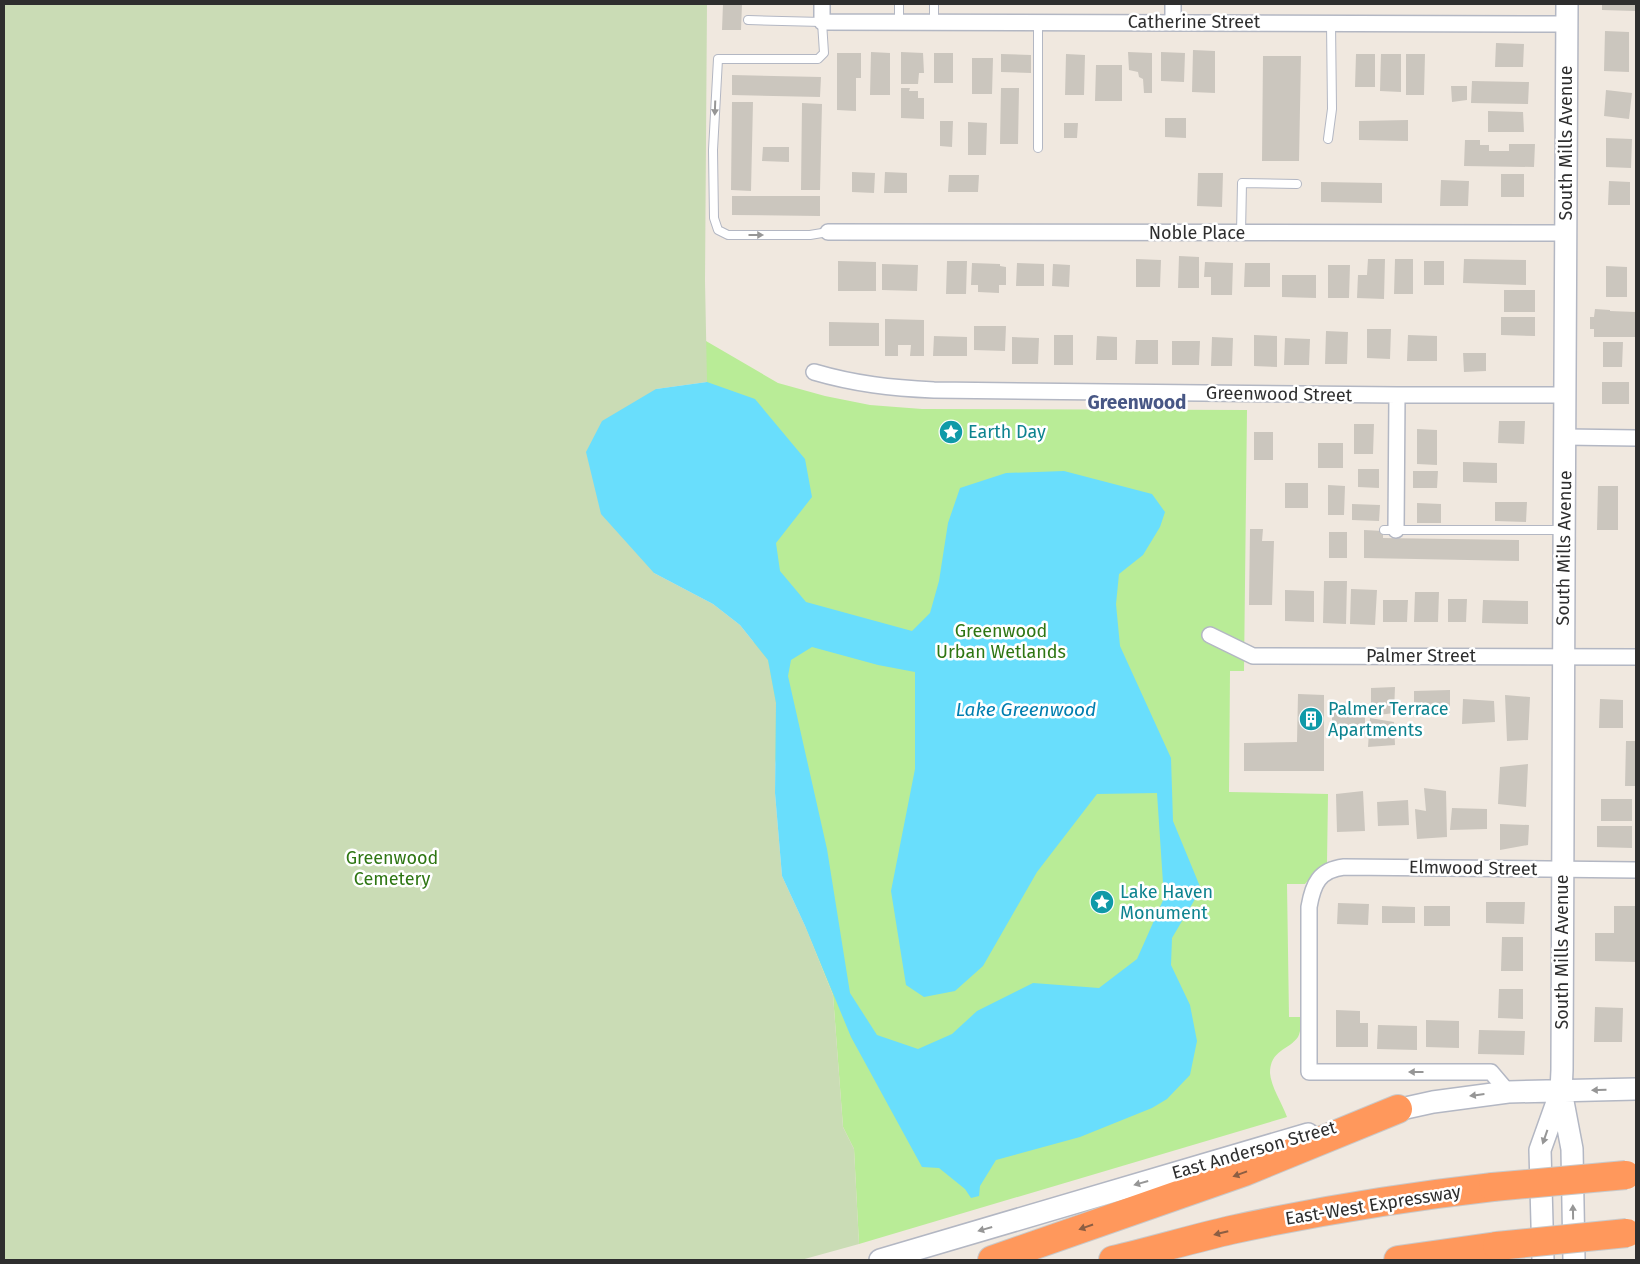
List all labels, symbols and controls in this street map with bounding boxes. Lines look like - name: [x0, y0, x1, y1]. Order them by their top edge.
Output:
- street label: Catherine Street: [1128, 11, 1261, 33]
- street label: South Mills Avenue: [1555, 65, 1577, 221]
- one-way arrow: [710, 100, 718, 116]
- street label: Noble Place: [1149, 222, 1245, 244]
- one-way arrow: [749, 231, 765, 239]
- street label: Greenwood Street: [1206, 382, 1353, 406]
- district label: Greenwood: [1087, 391, 1187, 414]
- place icon: Earth Day: [938, 419, 964, 445]
- place label: Earth Day: [968, 421, 1046, 443]
- street label: South Mills Avenue: [1552, 470, 1576, 626]
- park label: Greenwood Urban Wetlands: [936, 620, 1066, 663]
- street label: Palmer Street: [1366, 645, 1477, 667]
- water label: Lake Greenwood: [956, 698, 1096, 721]
- place label: Palmer Terrace Apartments: [1328, 698, 1449, 741]
- building icon: Palmer Terrace Apartments: [1298, 706, 1324, 732]
- park label: Greenwood Cemetery: [346, 847, 438, 890]
- street label: Elmwood Street: [1409, 856, 1538, 880]
- street label: South Mills Avenue: [1551, 874, 1573, 1030]
- place label: Lake Haven Monument: [1120, 881, 1213, 924]
- place icon: Lake Haven Monument: [1089, 889, 1115, 915]
- one-way arrow: [1407, 1068, 1423, 1076]
- one-way arrow: [1590, 1087, 1606, 1095]
- one-way arrow: [1469, 1091, 1485, 1099]
- street label: East Anderson Street: [1169, 1116, 1339, 1184]
- one-way arrow: [1541, 1130, 1548, 1145]
- one-way arrow: [1232, 1170, 1247, 1178]
- one-way arrow: [1133, 1180, 1148, 1188]
- street label: East-West Expressway: [1284, 1180, 1463, 1230]
- one-way arrow: [1569, 1203, 1577, 1219]
- one-way arrow: [1078, 1223, 1093, 1231]
- one-way arrow: [978, 1226, 993, 1234]
- one-way arrow: [1214, 1229, 1229, 1237]

